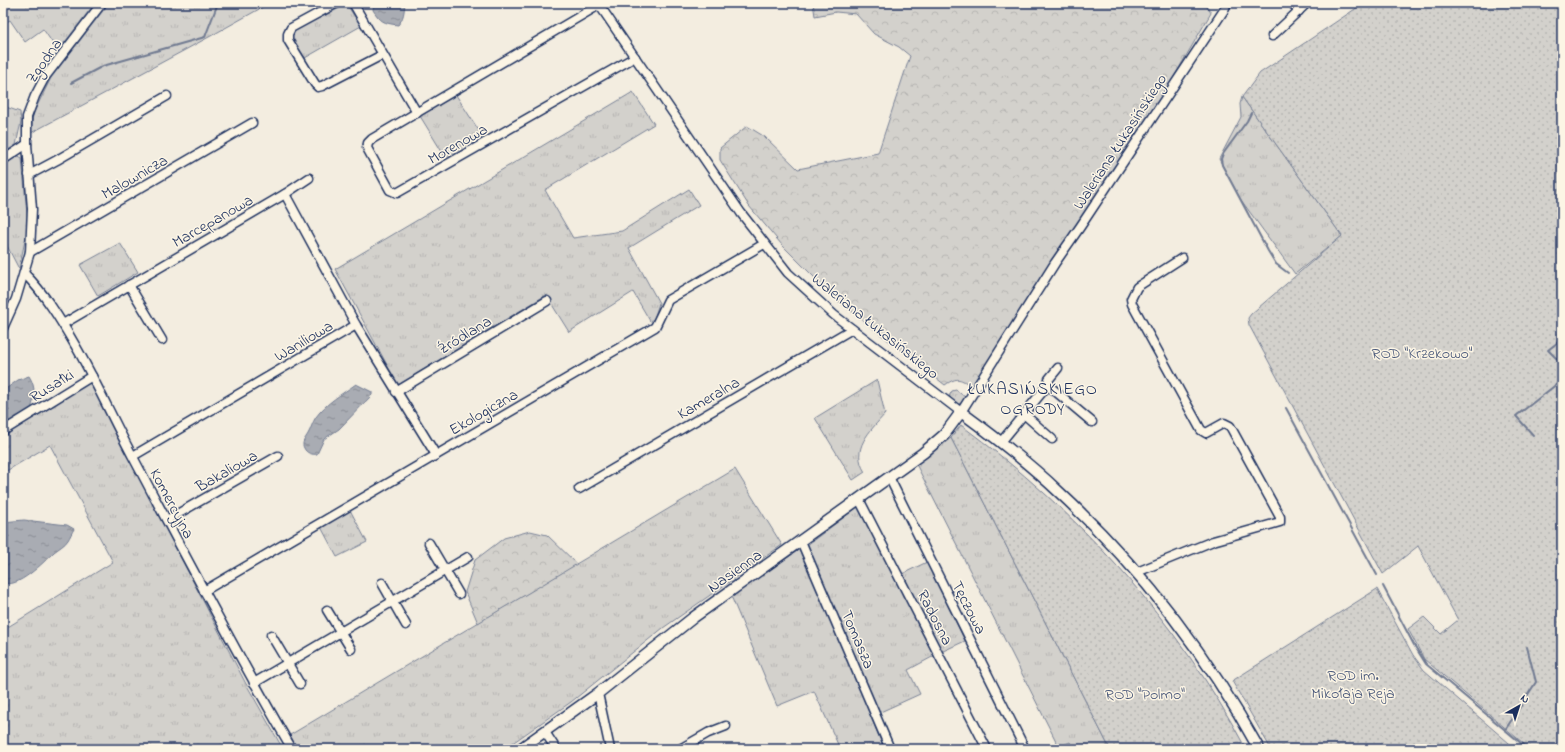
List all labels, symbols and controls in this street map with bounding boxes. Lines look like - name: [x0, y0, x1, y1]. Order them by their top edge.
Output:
- street label: Zgodna: [20, 34, 69, 89]
- street label: Waleriana Łukasińskiego: [1068, 69, 1174, 215]
- street label: Morenowa: [424, 118, 492, 172]
- street label: Malownicza: [97, 149, 173, 206]
- street label: Marcepanowa: [168, 189, 258, 255]
- street label: Waleriana Łukasińskiego: [806, 267, 944, 386]
- street label: Źródlana: [433, 310, 497, 361]
- street label: Waniliowa: [270, 315, 338, 369]
- park label: ROD "Krzekowo": [1371, 342, 1473, 366]
- street label: Rusałki: [25, 364, 79, 410]
- street label: Kameralna: [673, 371, 745, 426]
- district label: ŁUKASIŃSKIEGO OGRODY: [967, 377, 1098, 422]
- street label: Ekologiczna: [445, 383, 523, 442]
- street label: Bakaliowa: [191, 444, 262, 500]
- street label: Komercyjna: [143, 465, 200, 543]
- street label: Nasienna: [703, 544, 767, 599]
- street label: Tęczowa: [945, 577, 992, 639]
- street label: Radosna: [910, 586, 958, 650]
- street label: Tomasza: [834, 607, 880, 673]
- park label: ROD im. Mikołaja Reja: [1311, 664, 1395, 706]
- park label: ROD "Polmo": [1105, 683, 1185, 707]
- north arrow: [1499, 686, 1539, 726]
- text: N: [1517, 690, 1533, 708]

